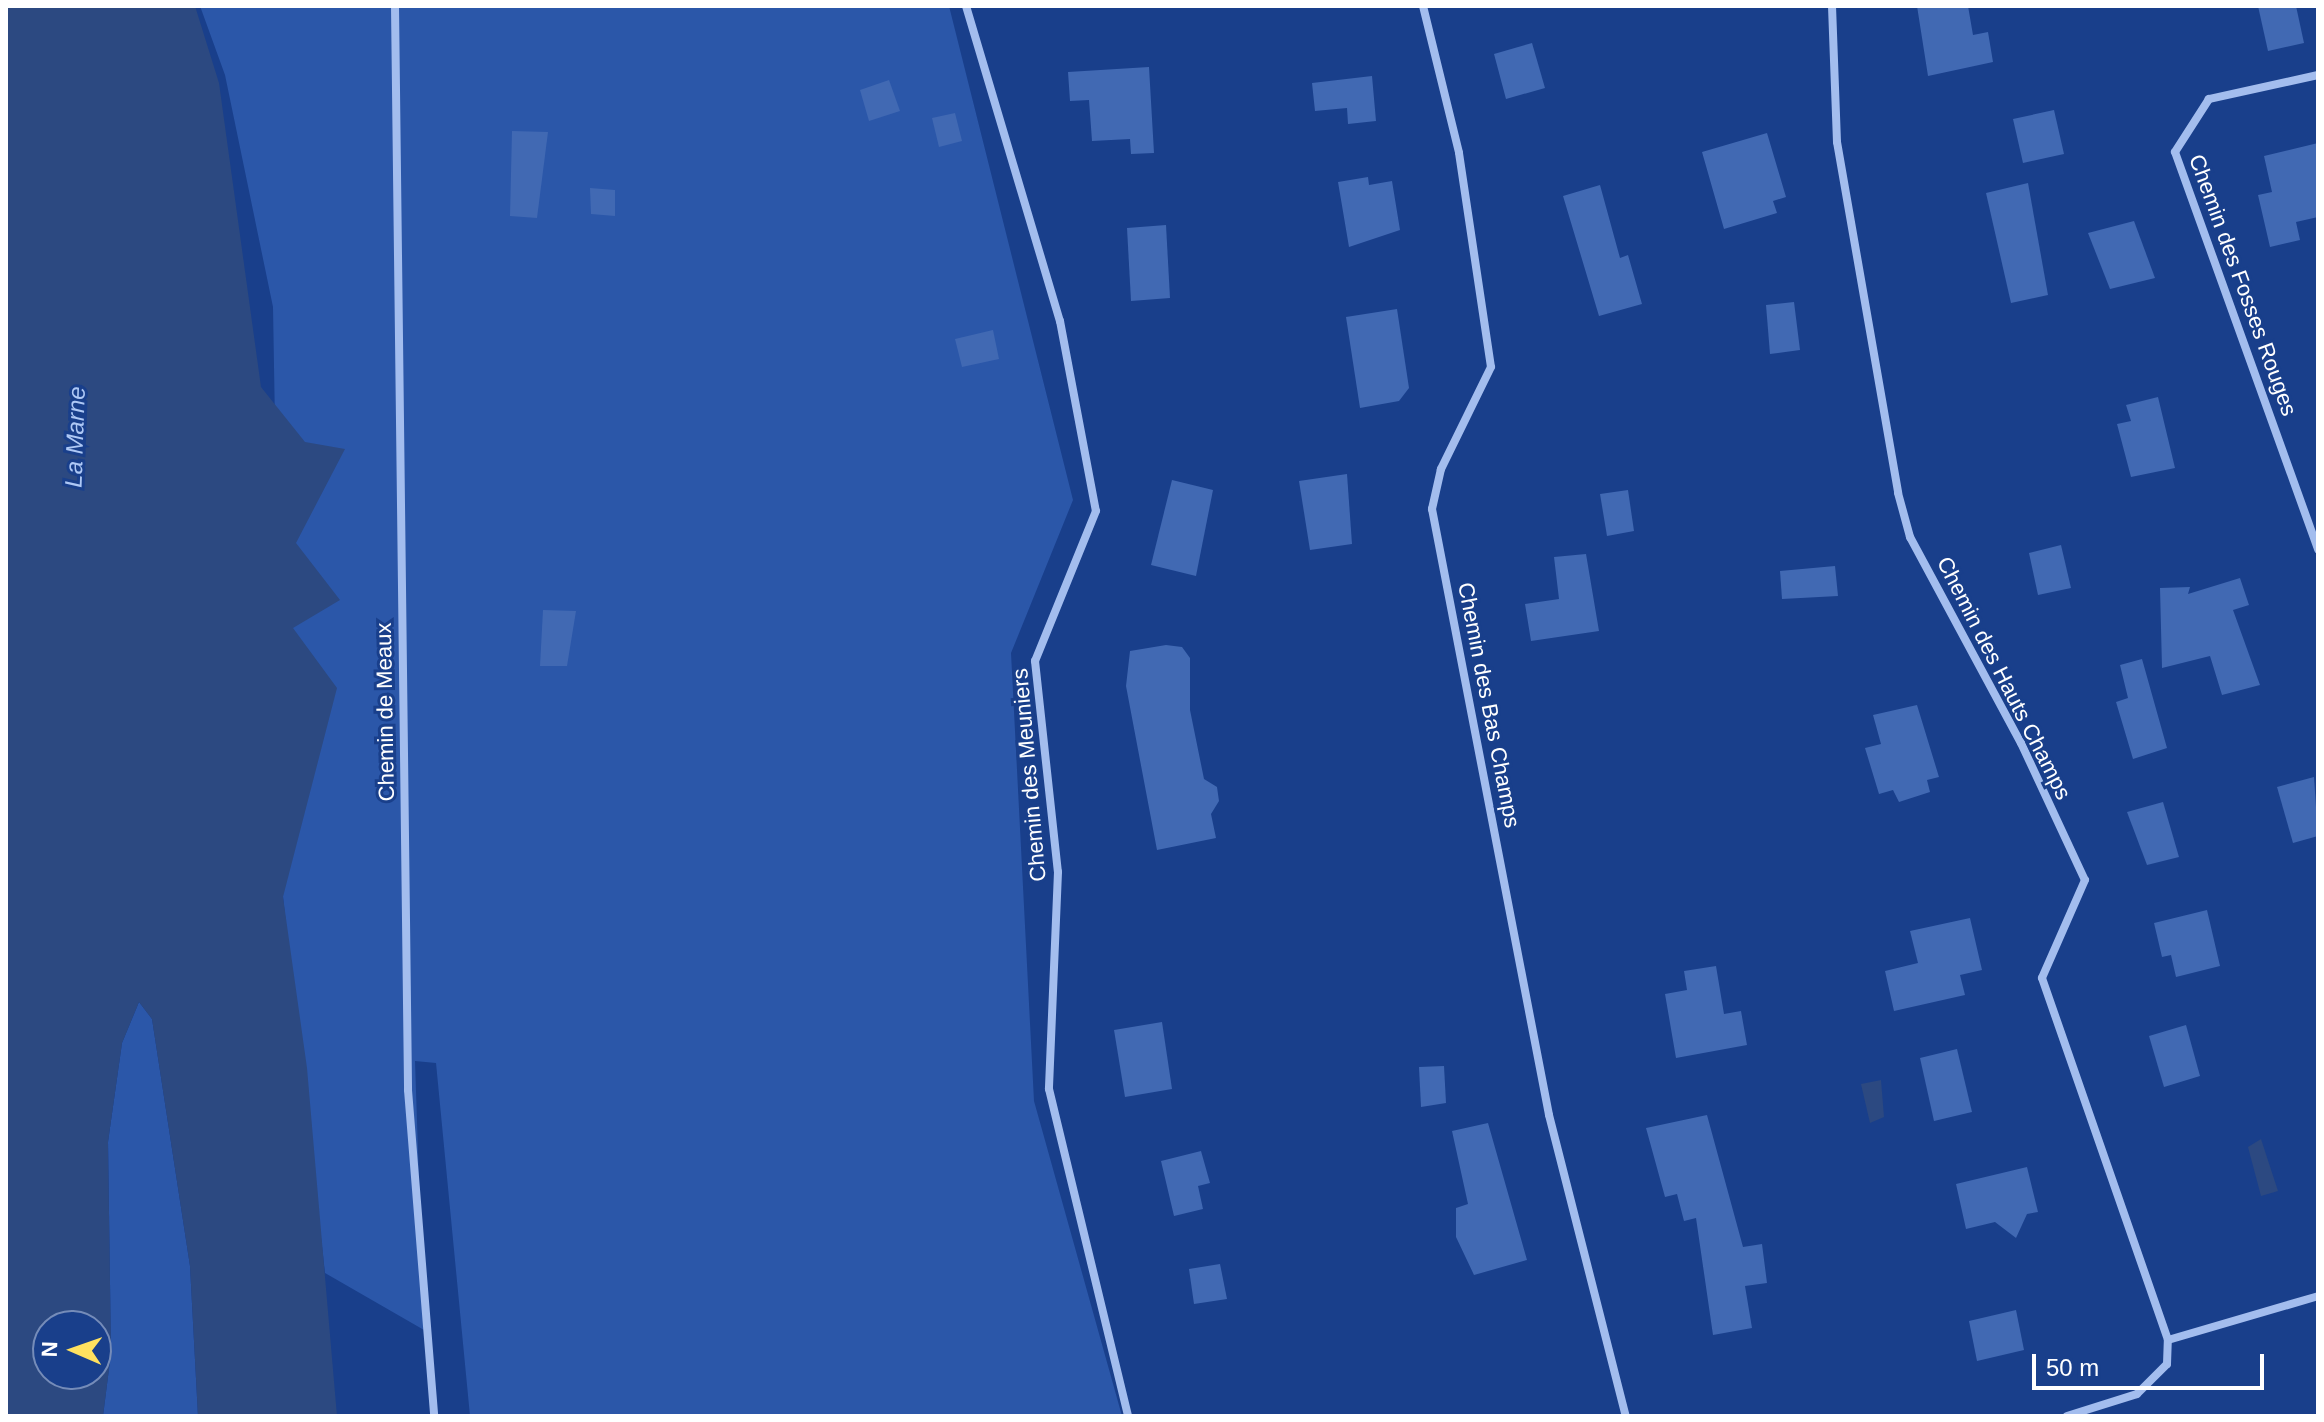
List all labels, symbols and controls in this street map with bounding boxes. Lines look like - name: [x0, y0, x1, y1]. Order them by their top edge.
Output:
- street label: Chemin des Fosses Rouges: [2183, 151, 2303, 419]
- water label: La Marne: [59, 386, 91, 488]
- street label: Chemin des Hauts Champs: [1931, 552, 2077, 804]
- street label: Chemin des Bas Champs: [1452, 580, 1526, 830]
- street label: Chemin de Meaux: [370, 623, 400, 801]
- street label: Chemin des Meuniers: [1007, 667, 1051, 883]
- north arrow: [32, 1310, 112, 1390]
- scale bar: [2036, 1338, 2268, 1388]
- text: N: [37, 1341, 62, 1358]
- text: 50 m: [2046, 1354, 2099, 1381]

